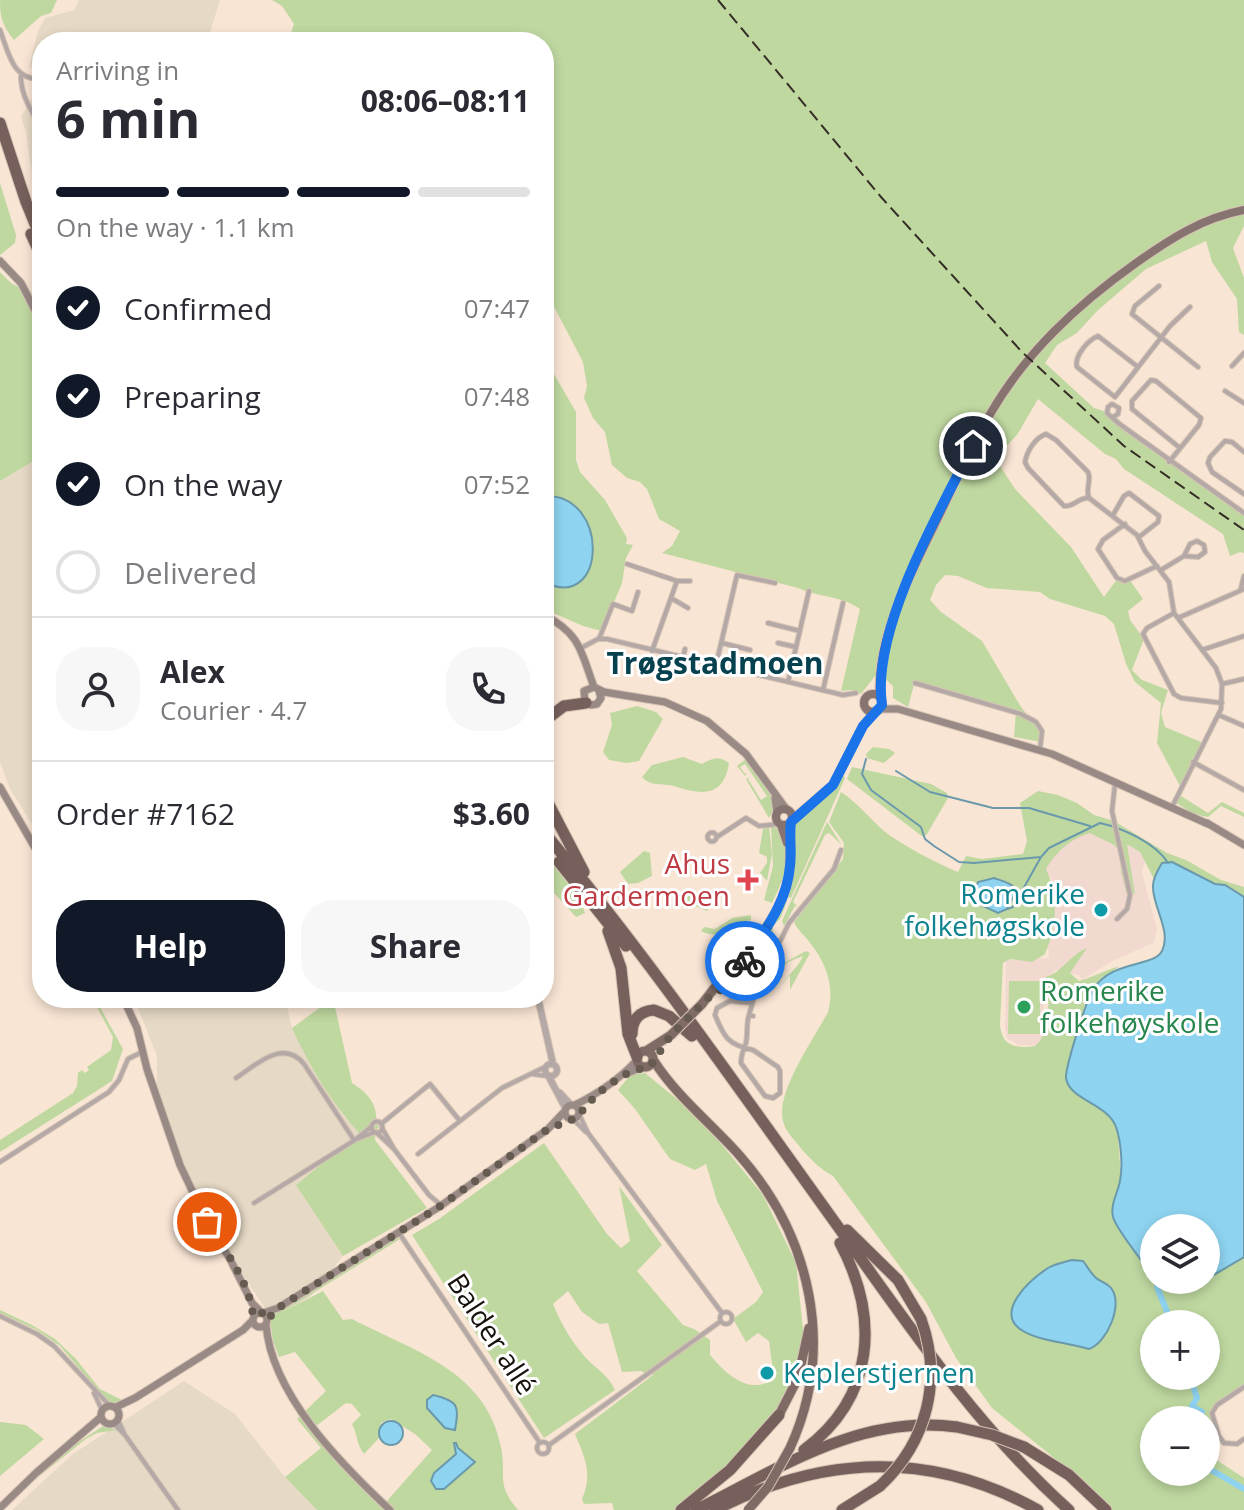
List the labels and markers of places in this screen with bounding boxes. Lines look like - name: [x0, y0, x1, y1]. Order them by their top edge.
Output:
- pin: [939, 412, 1007, 480]
- place label: Ahus Gardermoen: [563, 844, 730, 914]
- marker: Ahus Gardermoen: [737, 869, 759, 891]
- place label: Romerike folkehøgskole: [904, 874, 1085, 944]
- marker: Romerike folkehøgskole: [1092, 901, 1110, 919]
- place label: Romerike folkehøyskole: [1040, 971, 1220, 1041]
- marker: Romerike folkehøyskole: [1015, 998, 1033, 1016]
- pin: [173, 1188, 241, 1256]
- place label: Keplerstjernen: [783, 1353, 975, 1391]
- marker: Keplerstjernen: [758, 1364, 776, 1382]

